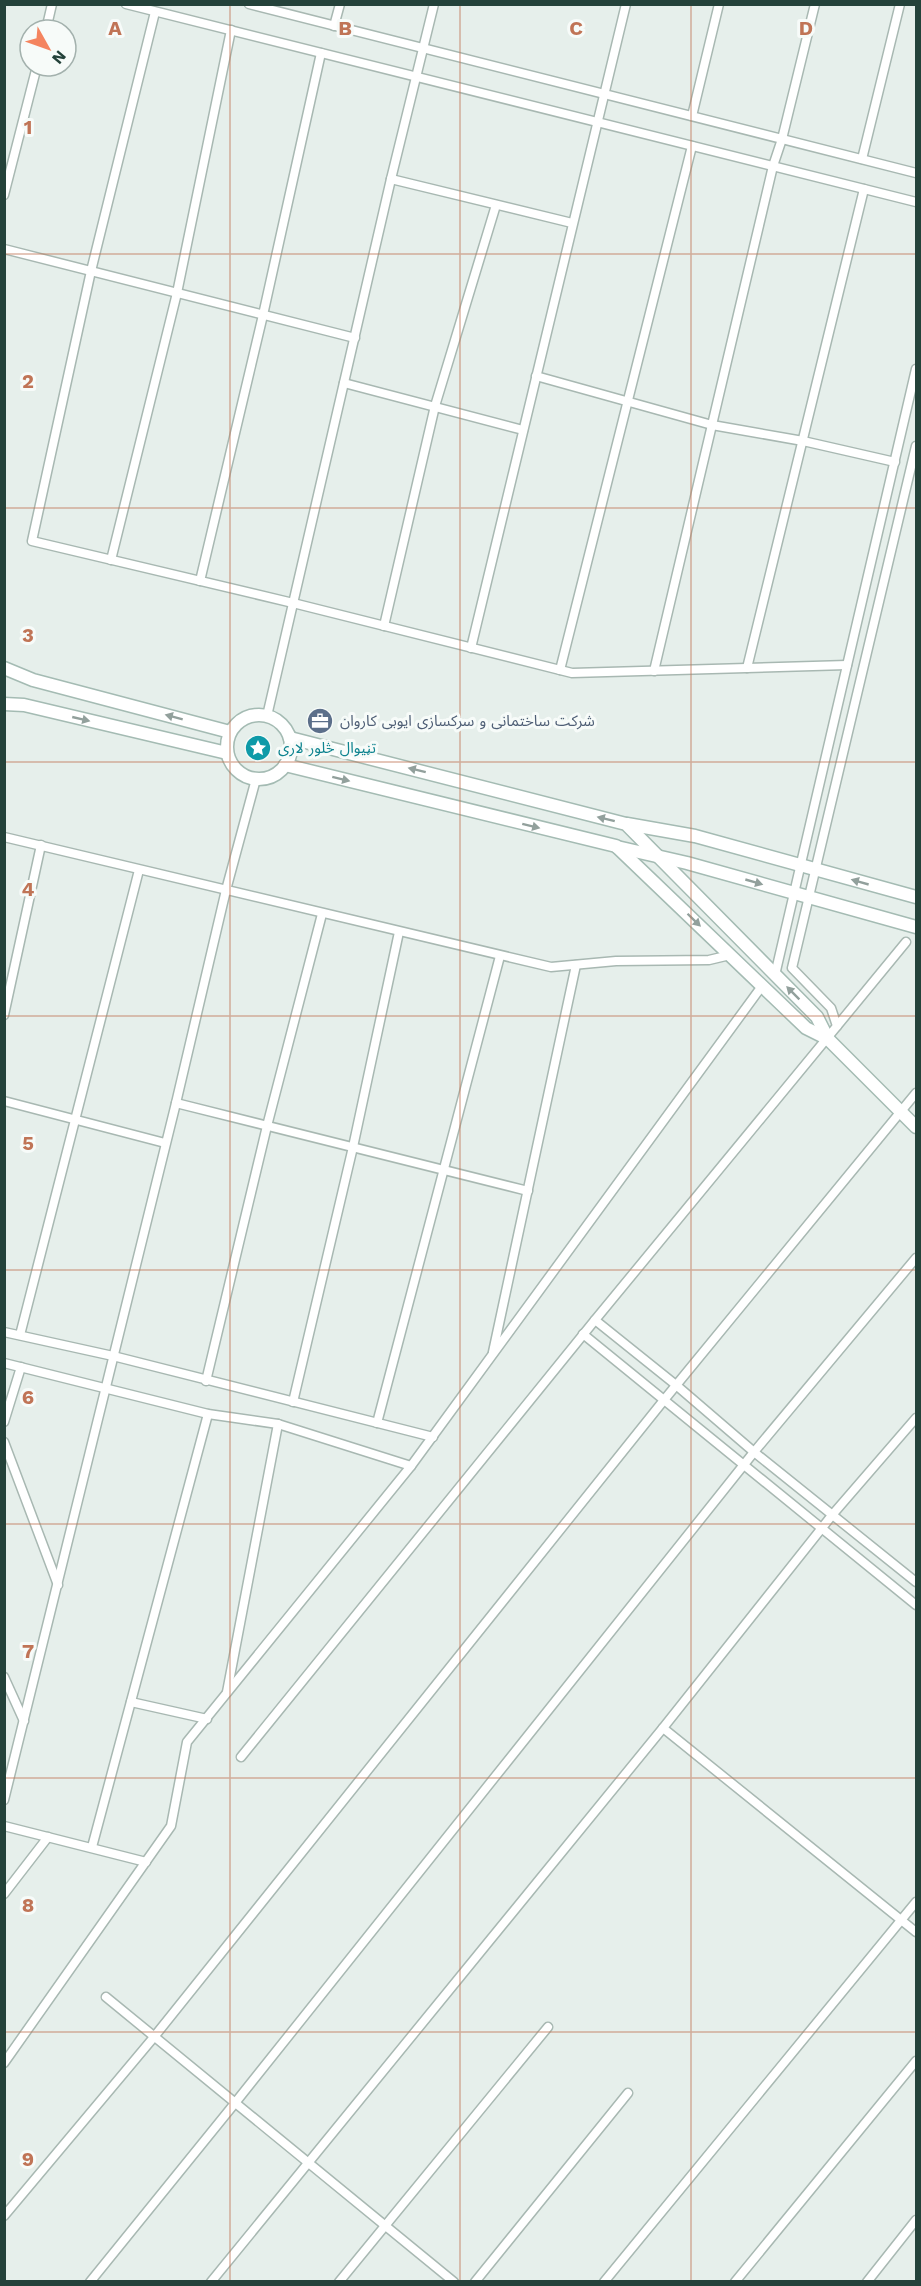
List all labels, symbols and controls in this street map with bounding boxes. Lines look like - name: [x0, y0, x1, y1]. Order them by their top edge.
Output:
- text: A: [108, 16, 122, 40]
- text: B: [338, 16, 352, 40]
- text: C: [569, 16, 583, 40]
- text: D: [799, 16, 813, 40]
- north arrow: [18, 18, 78, 78]
- text: N: [48, 47, 70, 68]
- text: 1: [24, 115, 32, 139]
- text: 2: [22, 369, 34, 393]
- text: 3: [22, 623, 34, 647]
- office icon: شرکت ساختمانی و سرکسازی ایوبی کاروان: [305, 706, 335, 736]
- one-way arrow: [165, 712, 183, 722]
- place label: شرکت ساختمانی و سرکسازی ایوبی کاروان: [340, 712, 595, 730]
- one-way arrow: [71, 714, 90, 724]
- place icon: تڼیوال څلور لاری: [243, 733, 273, 763]
- place label: تڼیوال څلور لاری: [278, 739, 376, 757]
- one-way arrow: [408, 765, 426, 775]
- one-way arrow: [332, 775, 351, 785]
- one-way arrow: [597, 813, 615, 823]
- one-way arrow: [522, 821, 540, 831]
- one-way arrow: [851, 876, 869, 886]
- text: 4: [22, 877, 35, 901]
- one-way arrow: [745, 877, 763, 887]
- one-way arrow: [686, 913, 700, 927]
- one-way arrow: [786, 985, 800, 1000]
- text: 5: [22, 1131, 34, 1155]
- text: 6: [22, 1385, 34, 1409]
- text: 7: [22, 1639, 34, 1663]
- text: 8: [22, 1893, 34, 1917]
- text: 9: [22, 2147, 34, 2171]

